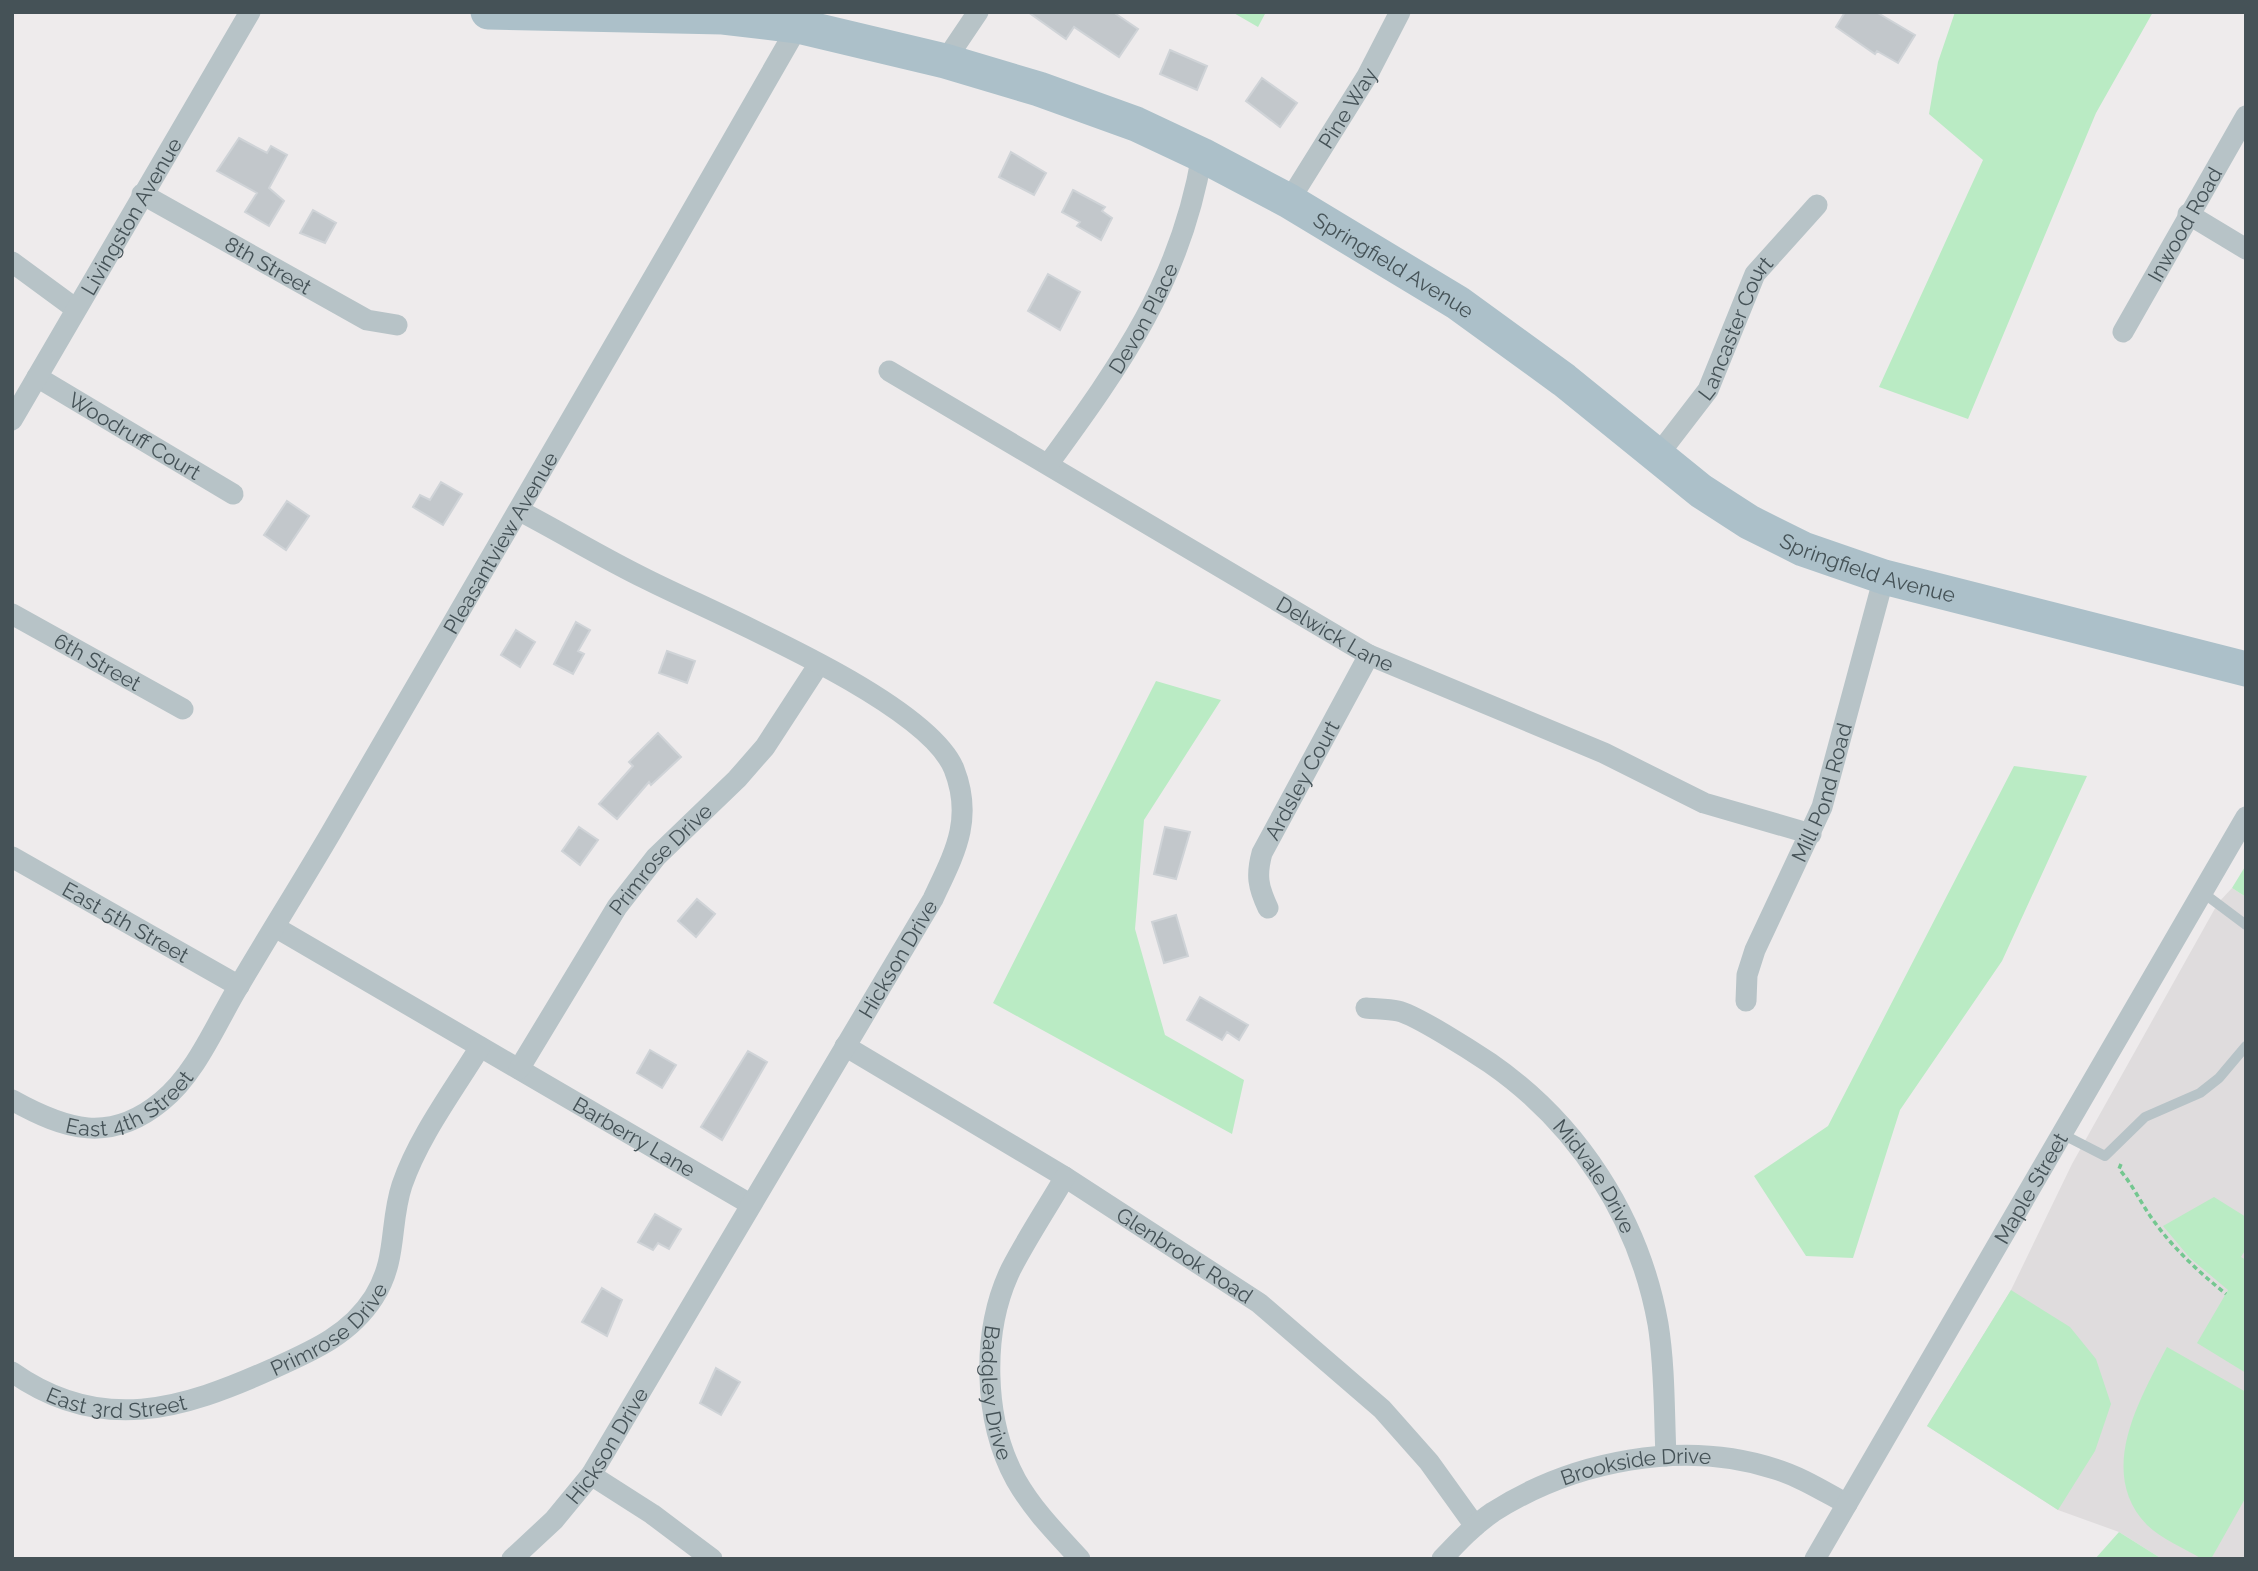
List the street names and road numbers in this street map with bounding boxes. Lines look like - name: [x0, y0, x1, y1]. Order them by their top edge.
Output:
- street label: Pine Way: [1313, 63, 1382, 153]
- street label: Livingston Avenue: [75, 133, 187, 299]
- street label: Inwood Road: [2142, 163, 2227, 286]
- street label: Springfield Avenue: [1309, 206, 1479, 323]
- street label: 8th Street: [221, 231, 316, 299]
- street label: Lancaster Court: [1692, 251, 1778, 405]
- street label: Devon Place: [1103, 259, 1182, 378]
- street label: Woodruff Court: [64, 386, 205, 484]
- street label: Pleasantview Avenue: [438, 447, 563, 638]
- street label: Springfield Avenue: [1776, 527, 1958, 607]
- street label: Delwick Lane: [1272, 591, 1397, 676]
- street label: 6th Street: [50, 627, 146, 696]
- street label: Ardsley Court: [1259, 716, 1344, 844]
- street label: Mill Pond Road: [1786, 720, 1857, 866]
- street label: Primrose Drive: [603, 798, 717, 920]
- street label: East 5th Street: [58, 876, 193, 967]
- street label: Hickson Drive: [853, 895, 942, 1022]
- street label: East 4th Street: [64, 1065, 198, 1141]
- street label: Barberry Lane: [569, 1091, 700, 1182]
- street label: Midvale Drive: [1548, 1114, 1641, 1237]
- street label: Maple Street: [1988, 1128, 2073, 1248]
- street label: Glenbrook Road: [1112, 1202, 1258, 1308]
- street label: Primrose Drive: [266, 1279, 392, 1381]
- street label: Badgley Drive: [977, 1324, 1018, 1463]
- street label: East 3rd Street: [43, 1381, 189, 1422]
- street label: Hickson Drive: [560, 1383, 653, 1509]
- street label: Brookside Drive: [1557, 1443, 1712, 1490]

